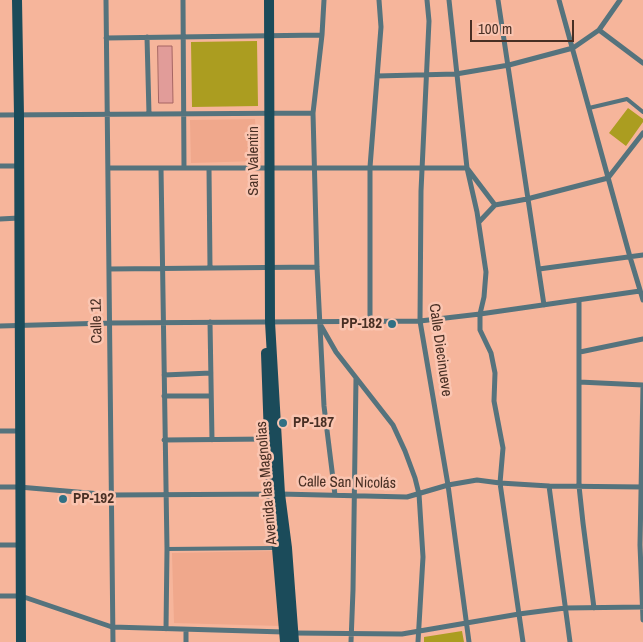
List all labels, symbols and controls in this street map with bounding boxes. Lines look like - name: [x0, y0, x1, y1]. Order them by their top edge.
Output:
- scale bar: [473, 10, 577, 42]
- text: 100 m: [478, 18, 512, 39]
- street label: San Valentin: [245, 126, 263, 196]
- street label: Calle 12: [88, 298, 106, 344]
- street label: Calle Diecinueve: [425, 302, 455, 398]
- place label: PP-182: [341, 315, 382, 333]
- marker: PP-182: [386, 318, 398, 330]
- place label: PP-187: [293, 414, 334, 432]
- marker: PP-187: [277, 417, 289, 429]
- street label: Avenida las Magnolias: [253, 420, 281, 546]
- street label: Calle San Nicolás: [298, 473, 396, 493]
- place label: PP-192: [73, 490, 114, 508]
- marker: PP-192: [57, 493, 69, 505]

